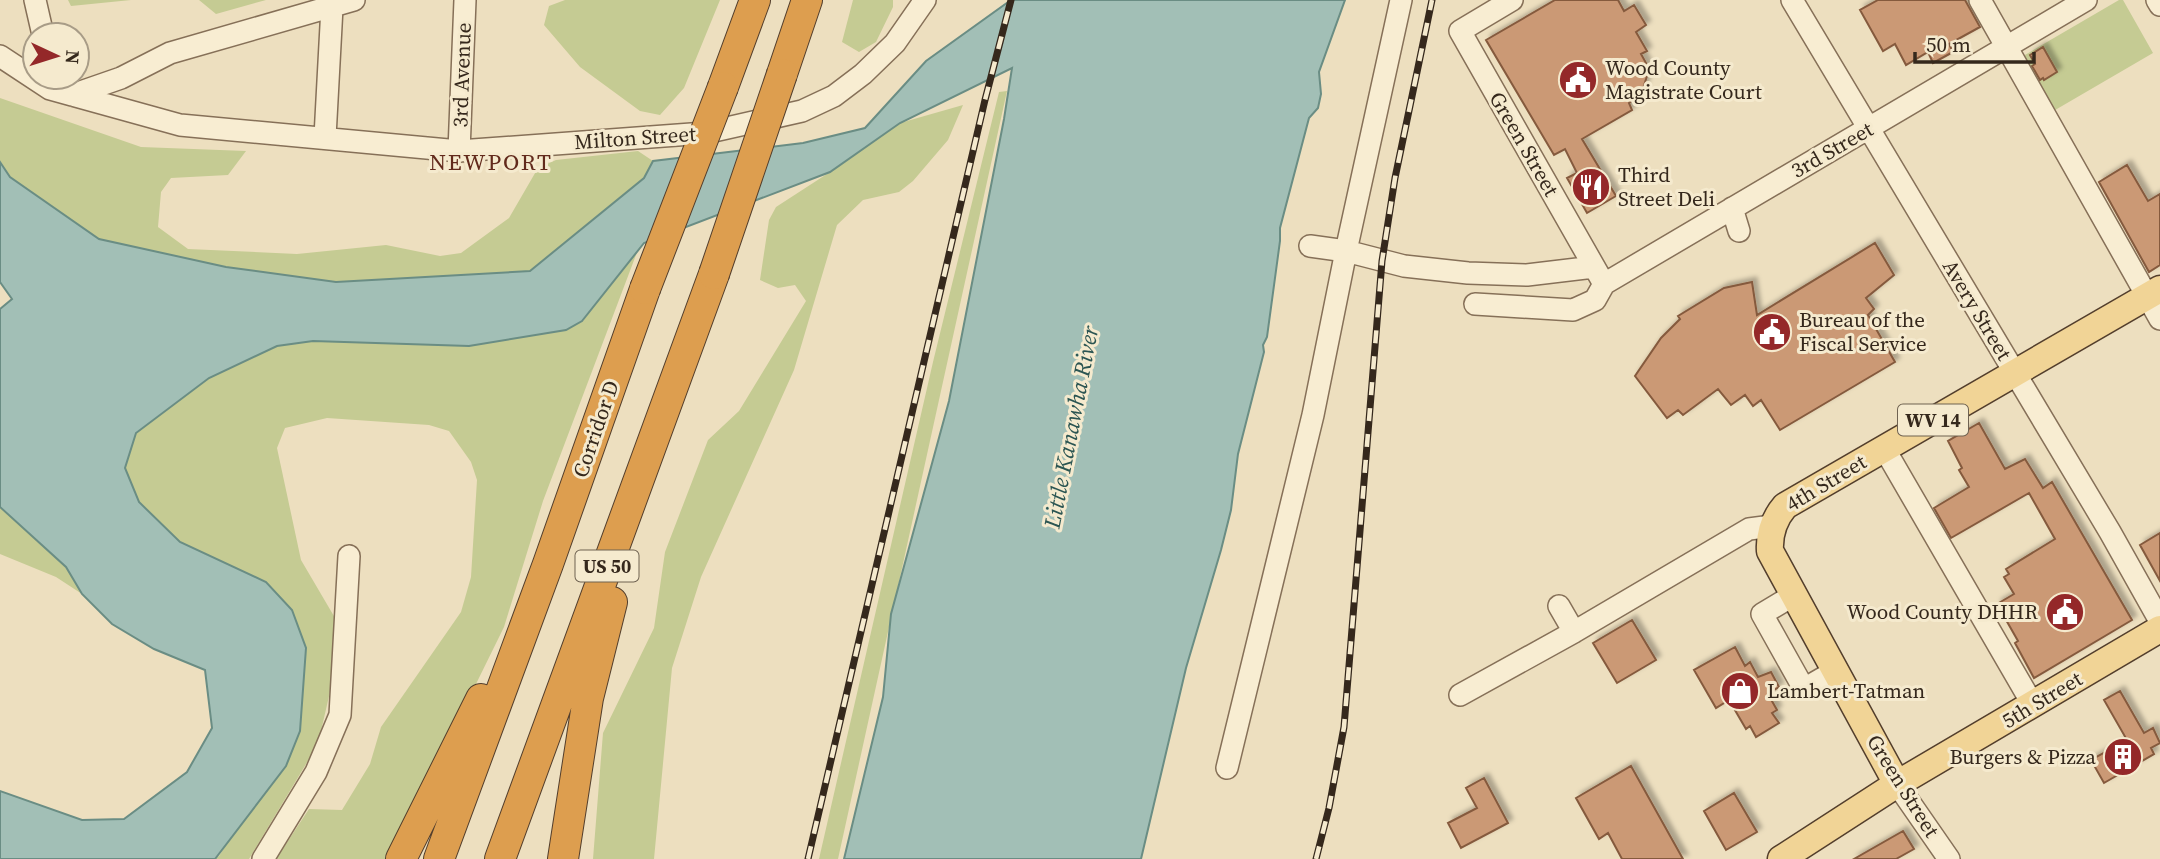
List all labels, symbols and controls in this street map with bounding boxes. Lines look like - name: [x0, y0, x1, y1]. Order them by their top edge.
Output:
- north arrow: [21, 21, 91, 91]
- scale bar: [1915, 21, 2034, 65]
- street label: 3rd Avenue: [445, 22, 478, 128]
- text: 50 m: [1926, 30, 1971, 59]
- text: N: [59, 49, 86, 65]
- place label: Wood County Magistrate Court: [1605, 53, 1762, 106]
- public building icon: Wood County Magistrate Court: [1557, 59, 1599, 101]
- street label: Green Street: [1483, 86, 1566, 202]
- street label: 3rd Street: [1785, 114, 1878, 185]
- street label: Milton Street: [573, 119, 697, 156]
- district label: NEWPORT: [429, 146, 553, 178]
- place label: Third Street Deli: [1618, 160, 1715, 213]
- restaurant icon: Third Street Deli: [1570, 166, 1612, 208]
- street label: Avery Street: [1936, 254, 2019, 366]
- place label: Bureau of the Fiscal Service: [1799, 305, 1927, 358]
- public building icon: Bureau of the Fiscal Service: [1751, 311, 1793, 353]
- water label: Little Kanawha River: [1035, 322, 1106, 532]
- street label: Corridor D: [565, 376, 626, 481]
- road number: WV 14: [1898, 404, 1968, 436]
- street label: 4th Street: [1780, 447, 1872, 518]
- road number: US 50: [576, 551, 638, 582]
- public building icon: Wood County DHHR: [2044, 591, 2086, 633]
- place label: Wood County DHHR: [1846, 597, 2038, 626]
- street label: 5th Street: [1996, 664, 2088, 735]
- shop icon: Lambert-Tatman: [1719, 670, 1761, 712]
- place label: Lambert-Tatman: [1767, 676, 1925, 705]
- street label: Green Street: [1860, 729, 1947, 843]
- building icon: Burgers & Pizza: [2102, 736, 2144, 778]
- place label: Burgers & Pizza: [1950, 742, 2096, 771]

